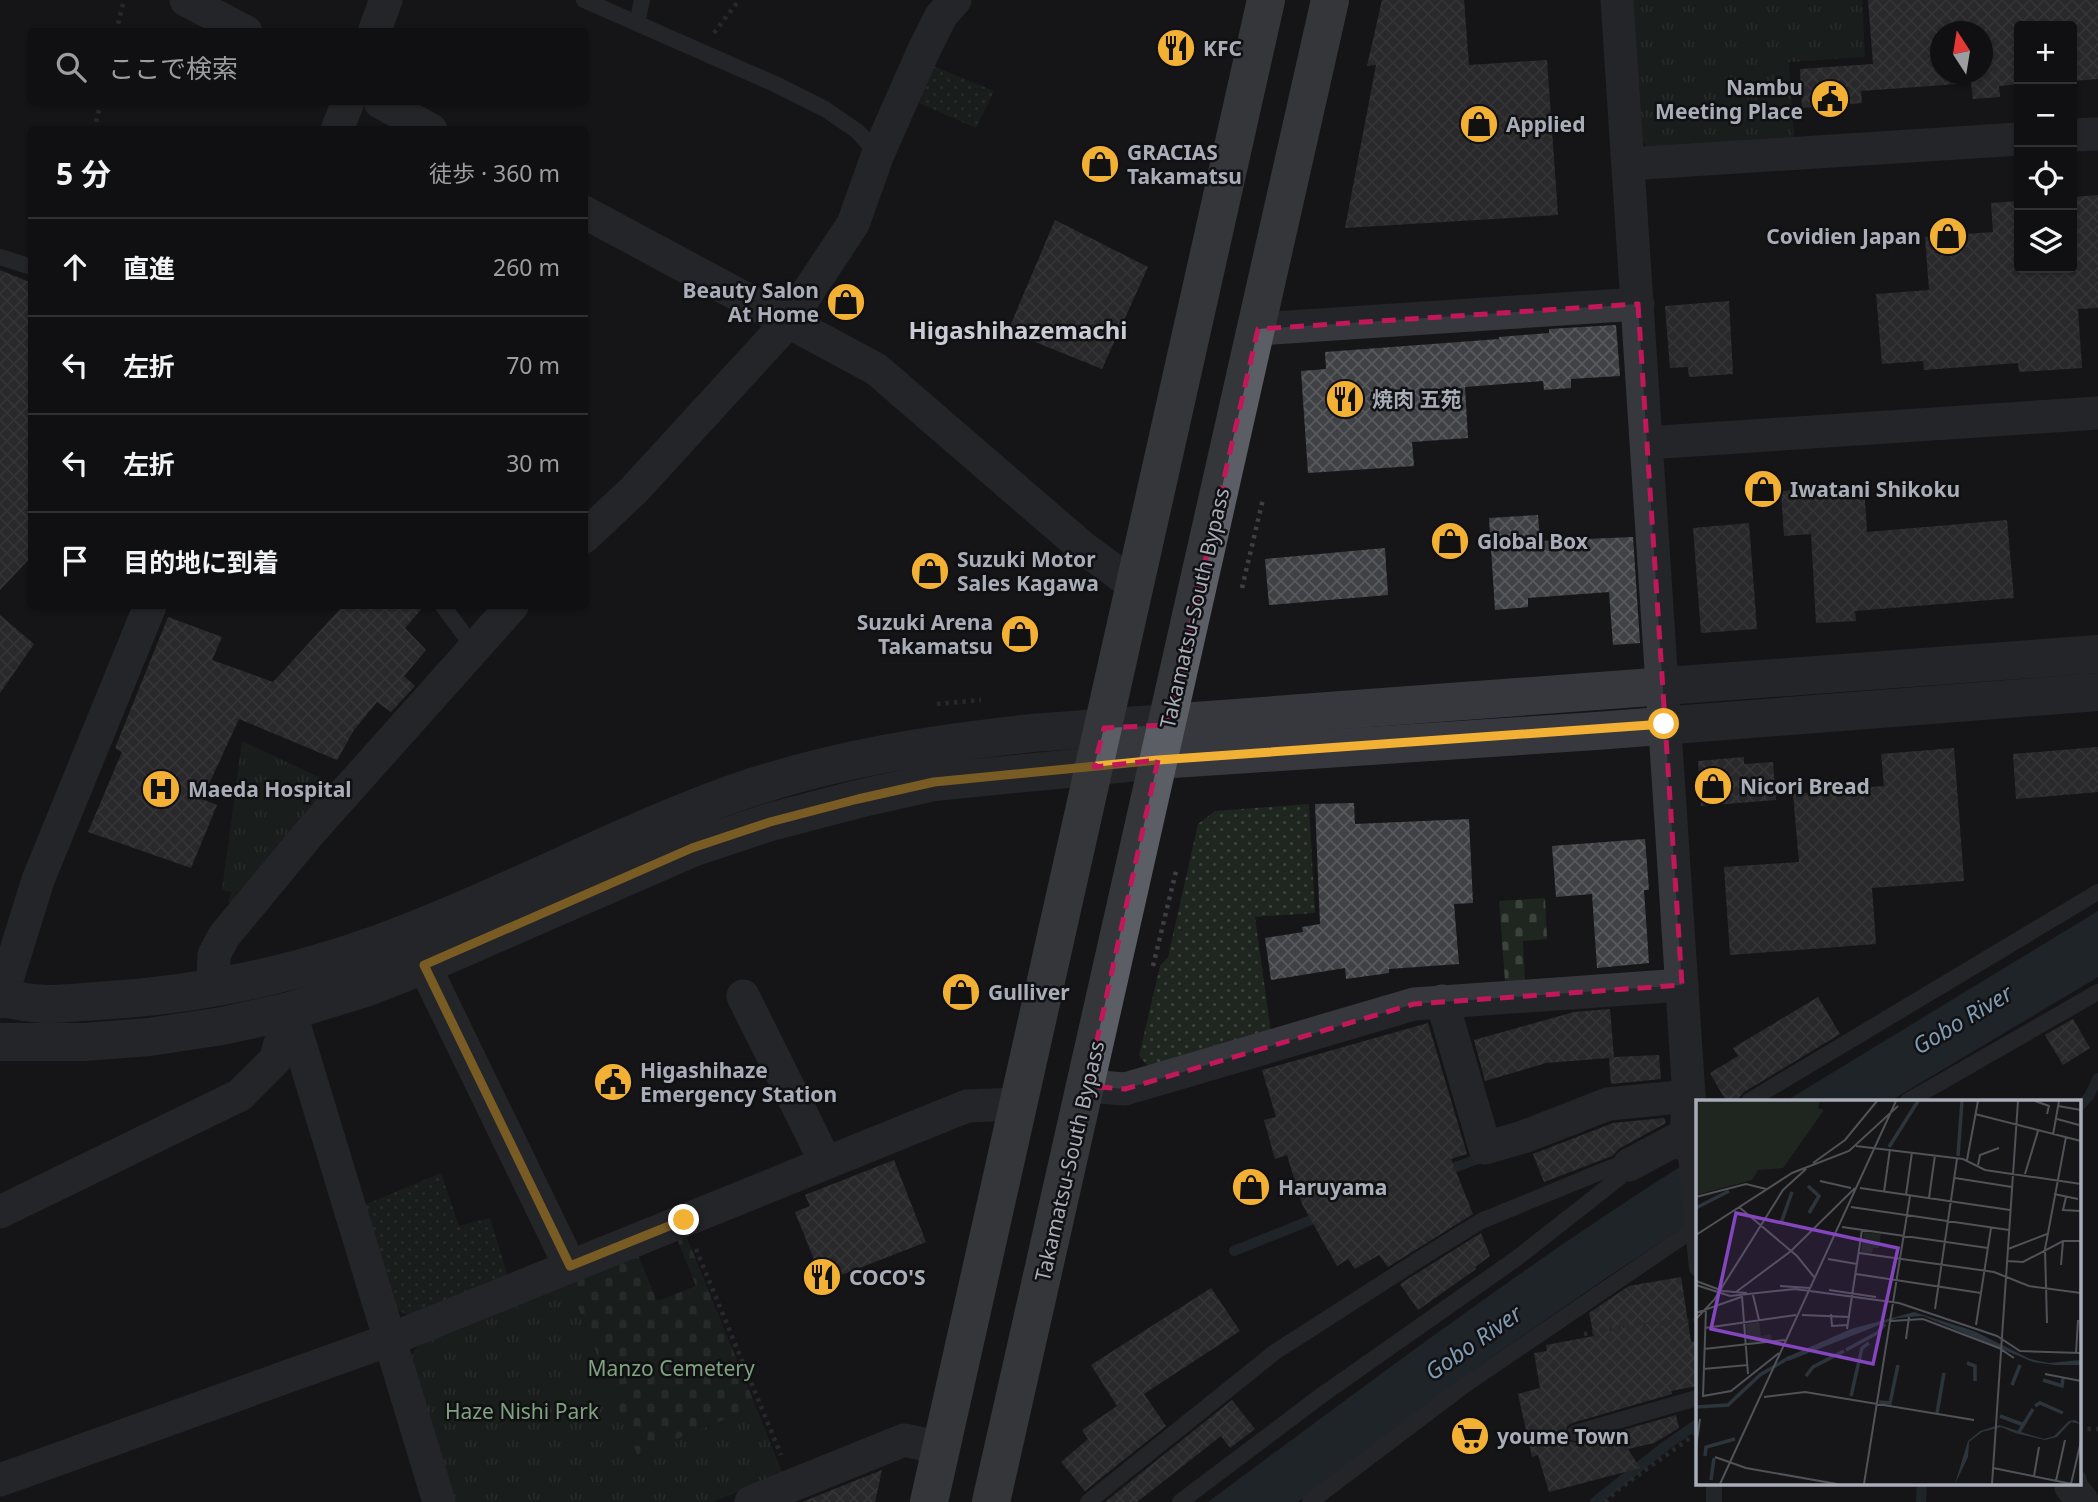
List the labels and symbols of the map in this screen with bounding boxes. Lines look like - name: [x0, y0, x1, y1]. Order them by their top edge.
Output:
- north arrow: [1930, 21, 1993, 84]
- restaurant icon: KFC: [1155, 27, 1197, 69]
- place label: KFC: [1203, 34, 1242, 62]
- place label: Nambu Meeting Place: [1655, 73, 1803, 125]
- public building icon: Nambu Meeting Place: [1809, 78, 1851, 120]
- shop icon: Applied: [1458, 103, 1500, 145]
- place label: Applied: [1506, 110, 1585, 138]
- place label: GRACIAS Takamatsu: [1127, 138, 1242, 190]
- shop icon: GRACIAS Takamatsu: [1079, 143, 1121, 185]
- shop icon: Covidien Japan: [1927, 215, 1969, 257]
- place label: Covidien Japan: [1766, 222, 1921, 250]
- place label: Beauty Salon At Home: [683, 276, 819, 328]
- shop icon: Beauty Salon At Home: [825, 281, 867, 323]
- district label: Higashihazemachi: [909, 313, 1127, 346]
- restaurant icon: 焼肉 五苑: [1324, 378, 1366, 420]
- place label: 焼肉 五苑: [1372, 385, 1461, 413]
- shop icon: Iwatani Shikoku: [1742, 468, 1784, 510]
- place label: Iwatani Shikoku: [1790, 475, 1960, 503]
- street label: Takamatsu-South Bypass: [1153, 485, 1235, 731]
- shop icon: Global Box: [1429, 520, 1471, 562]
- place label: Global Box: [1477, 527, 1589, 555]
- place label: Suzuki Motor Sales Kagawa: [957, 545, 1099, 597]
- shop icon: Suzuki Motor Sales Kagawa: [909, 550, 951, 592]
- place label: Suzuki Arena Takamatsu: [857, 608, 993, 660]
- shop icon: Suzuki Arena Takamatsu: [999, 613, 1041, 655]
- route start: [1648, 708, 1679, 739]
- shop icon: Nicori Bread: [1692, 765, 1734, 807]
- hospital icon: Maeda Hospital: [140, 768, 182, 810]
- place label: Nicori Bread: [1740, 772, 1870, 800]
- place label: Maeda Hospital: [188, 775, 351, 803]
- shop icon: Gulliver: [940, 971, 982, 1013]
- water label: Gobo River: [1906, 976, 2019, 1061]
- place label: Gulliver: [988, 978, 1070, 1006]
- street label: Takamatsu-South Bypass: [1028, 1038, 1110, 1284]
- place label: Higashihaze Emergency Station: [640, 1056, 837, 1108]
- public building icon: Higashihaze Emergency Station: [592, 1061, 634, 1103]
- inset map: [1696, 1100, 2080, 1484]
- shop icon: Haruyama: [1230, 1166, 1272, 1208]
- place label: Haruyama: [1278, 1173, 1387, 1201]
- route end: [668, 1204, 699, 1235]
- restaurant icon: COCO'S: [801, 1256, 843, 1298]
- place label: COCO'S: [849, 1263, 926, 1291]
- water label: Gobo River: [1418, 1296, 1528, 1387]
- park label: Manzo Cemetery: [587, 1354, 755, 1382]
- park label: Haze Nishi Park: [445, 1397, 600, 1425]
- supermarket icon: youme Town: [1449, 1415, 1491, 1457]
- place label: youme Town: [1497, 1422, 1629, 1450]

